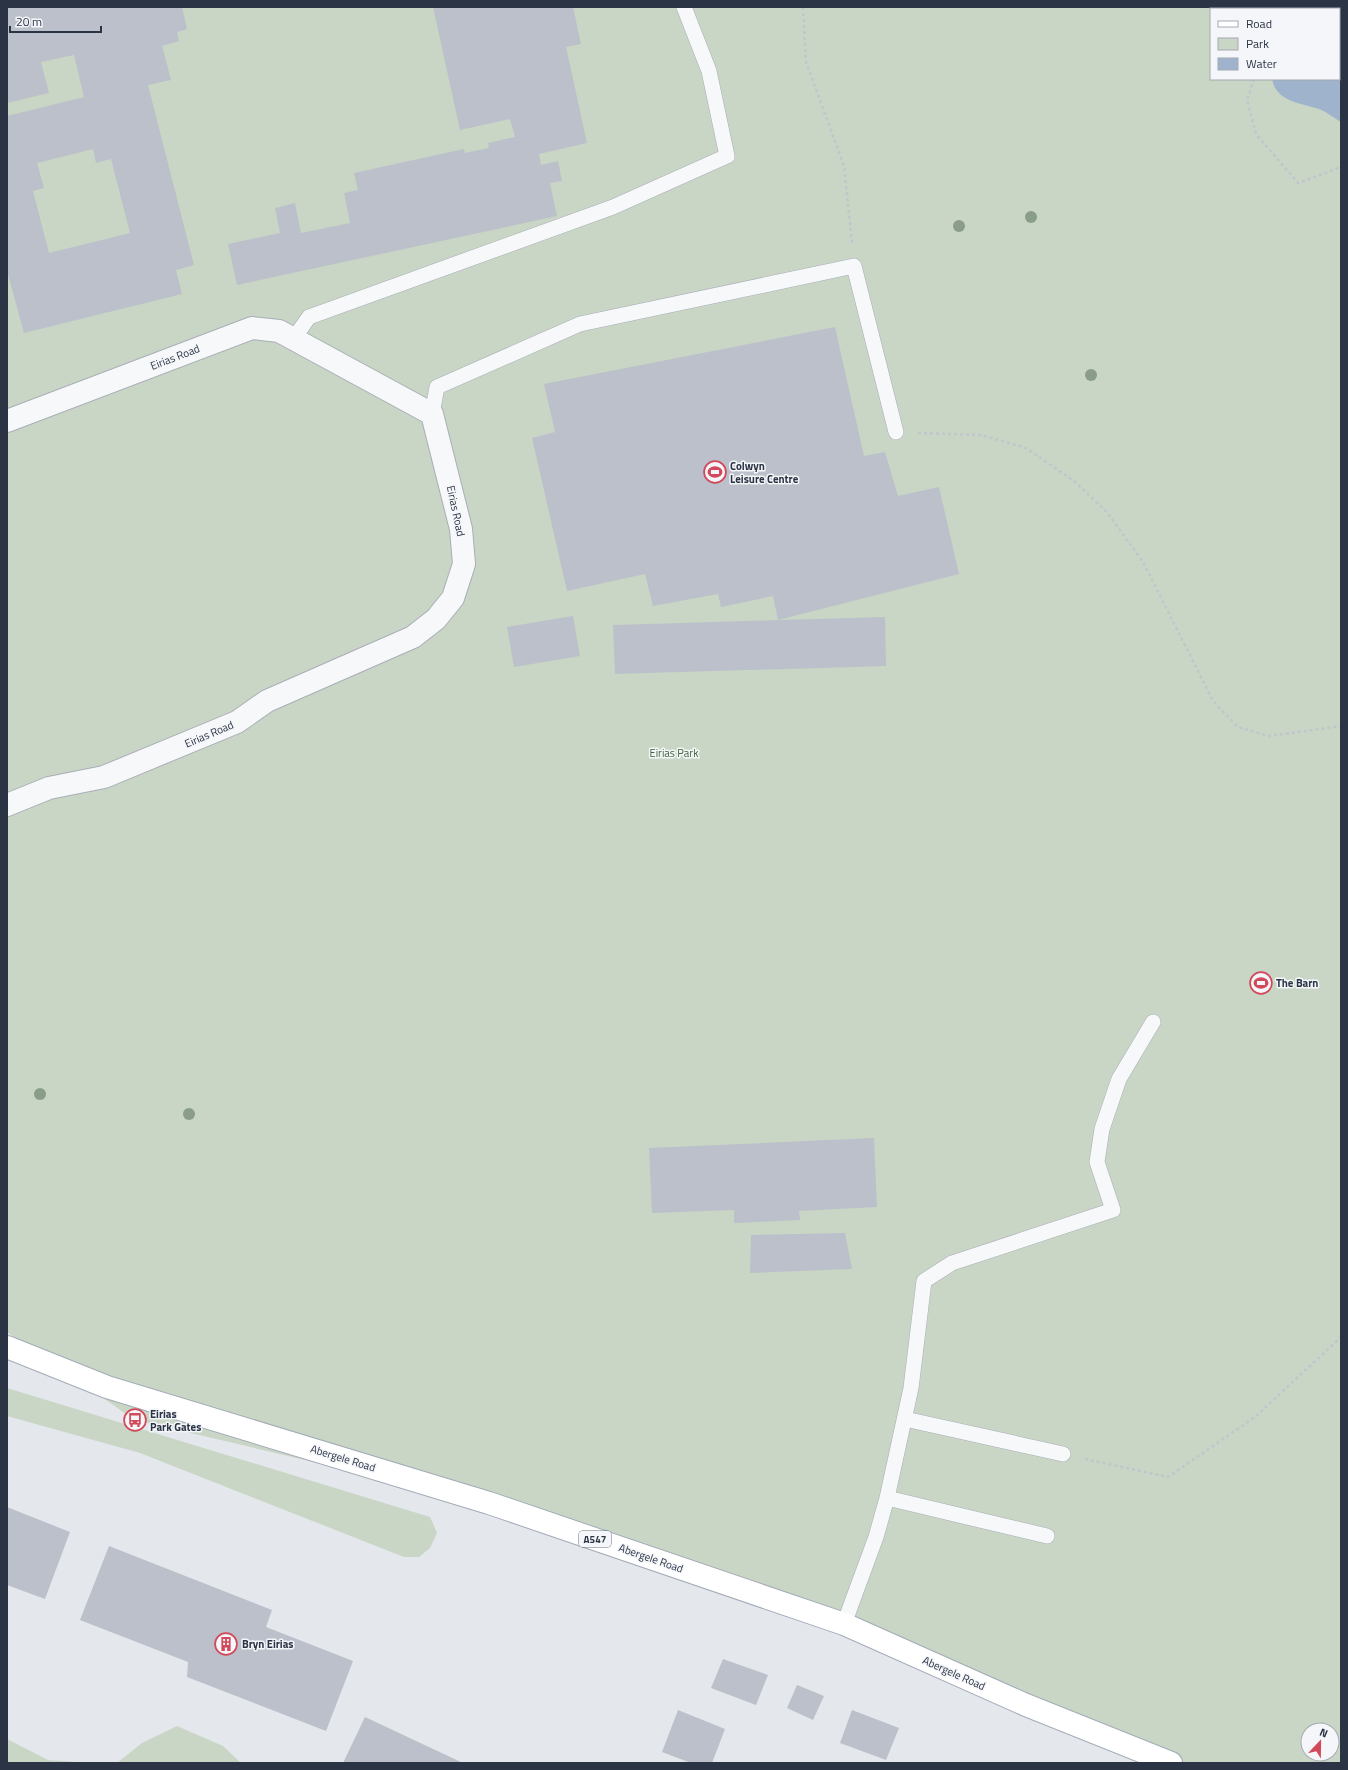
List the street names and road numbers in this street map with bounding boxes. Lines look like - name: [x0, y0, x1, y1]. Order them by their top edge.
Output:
- street label: Eirias Road: [148, 340, 202, 374]
- street label: Eirias Road: [443, 484, 469, 538]
- street label: Eirias Road: [182, 716, 236, 751]
- street label: Abergele Road: [309, 1441, 378, 1476]
- road number: A547: [579, 1531, 611, 1547]
- street label: Abergele Road: [617, 1540, 686, 1577]
- street label: Abergele Road: [920, 1652, 988, 1694]

